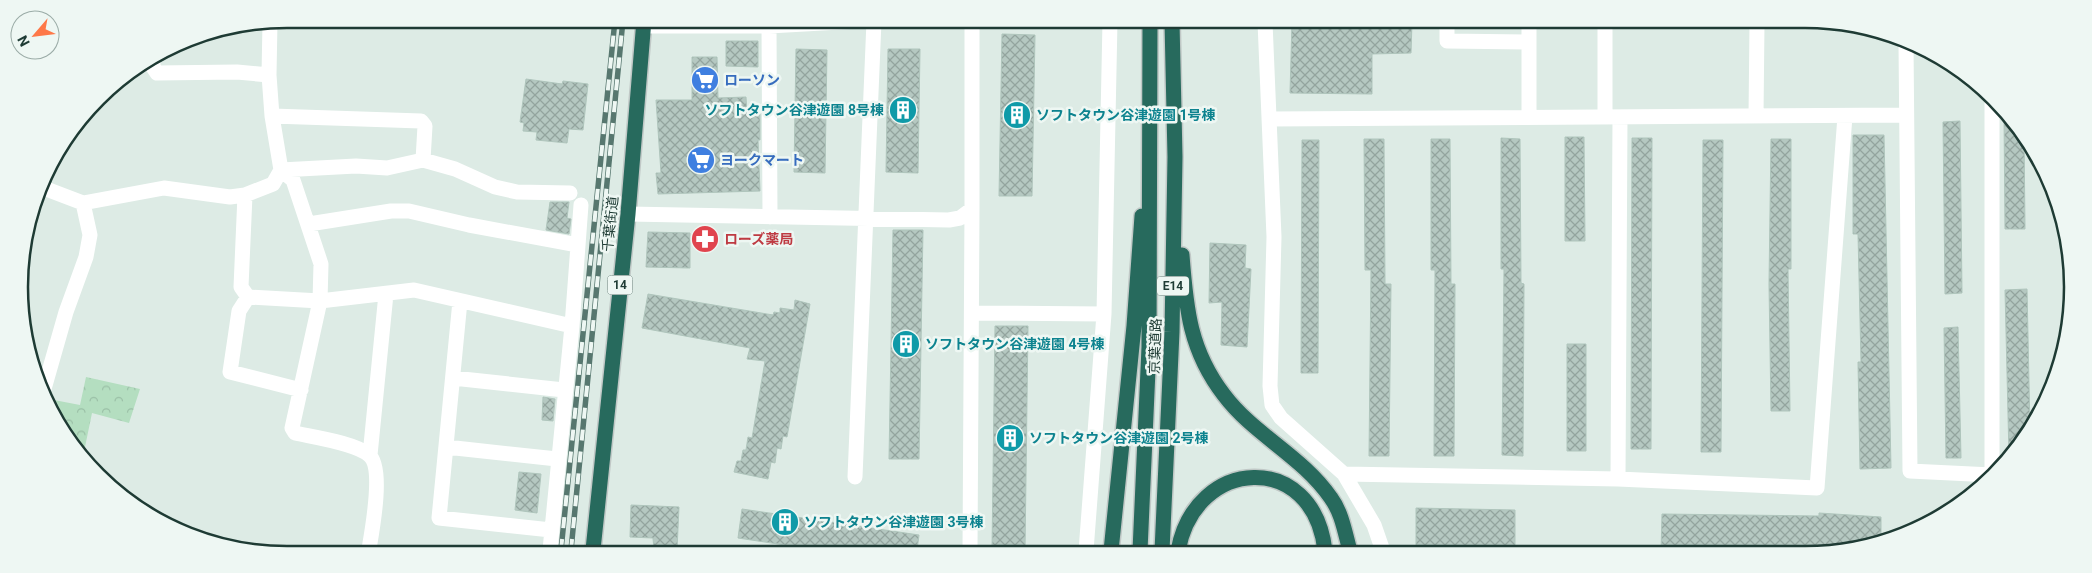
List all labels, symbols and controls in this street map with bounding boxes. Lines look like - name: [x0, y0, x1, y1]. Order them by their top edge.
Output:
- north arrow: [10, 10, 60, 60]
- text: N: [14, 33, 33, 49]
- supermarket icon: ローソン: [690, 65, 720, 95]
- place label: ローソン: [724, 72, 780, 88]
- building icon: ソフトタウン谷津遊園 8号棟: [888, 95, 918, 125]
- building icon: ソフトタウン谷津遊園 1号棟: [1002, 100, 1032, 130]
- place label: ソフトタウン谷津遊園 8号棟: [704, 102, 884, 118]
- place label: ソフトタウン谷津遊園 1号棟: [1036, 107, 1216, 123]
- supermarket icon: ヨークマート: [686, 145, 716, 175]
- place label: ヨークマート: [720, 152, 804, 168]
- street label: 千葉街道: [599, 195, 621, 253]
- pharmacy icon: ローズ薬局: [690, 224, 720, 254]
- place label: ローズ薬局: [724, 231, 793, 247]
- road number: 14: [608, 276, 632, 294]
- road number: E14: [1157, 276, 1189, 296]
- street label: 京葉道路: [1146, 318, 1164, 374]
- building icon: ソフトタウン谷津遊園 4号棟: [891, 329, 921, 359]
- place label: ソフトタウン谷津遊園 4号棟: [925, 336, 1105, 352]
- building icon: ソフトタウン谷津遊園 2号棟: [995, 423, 1025, 453]
- place label: ソフトタウン谷津遊園 2号棟: [1029, 430, 1209, 446]
- building icon: ソフトタウン谷津遊園 3号棟: [770, 507, 800, 537]
- place label: ソフトタウン谷津遊園 3号棟: [804, 514, 984, 530]

